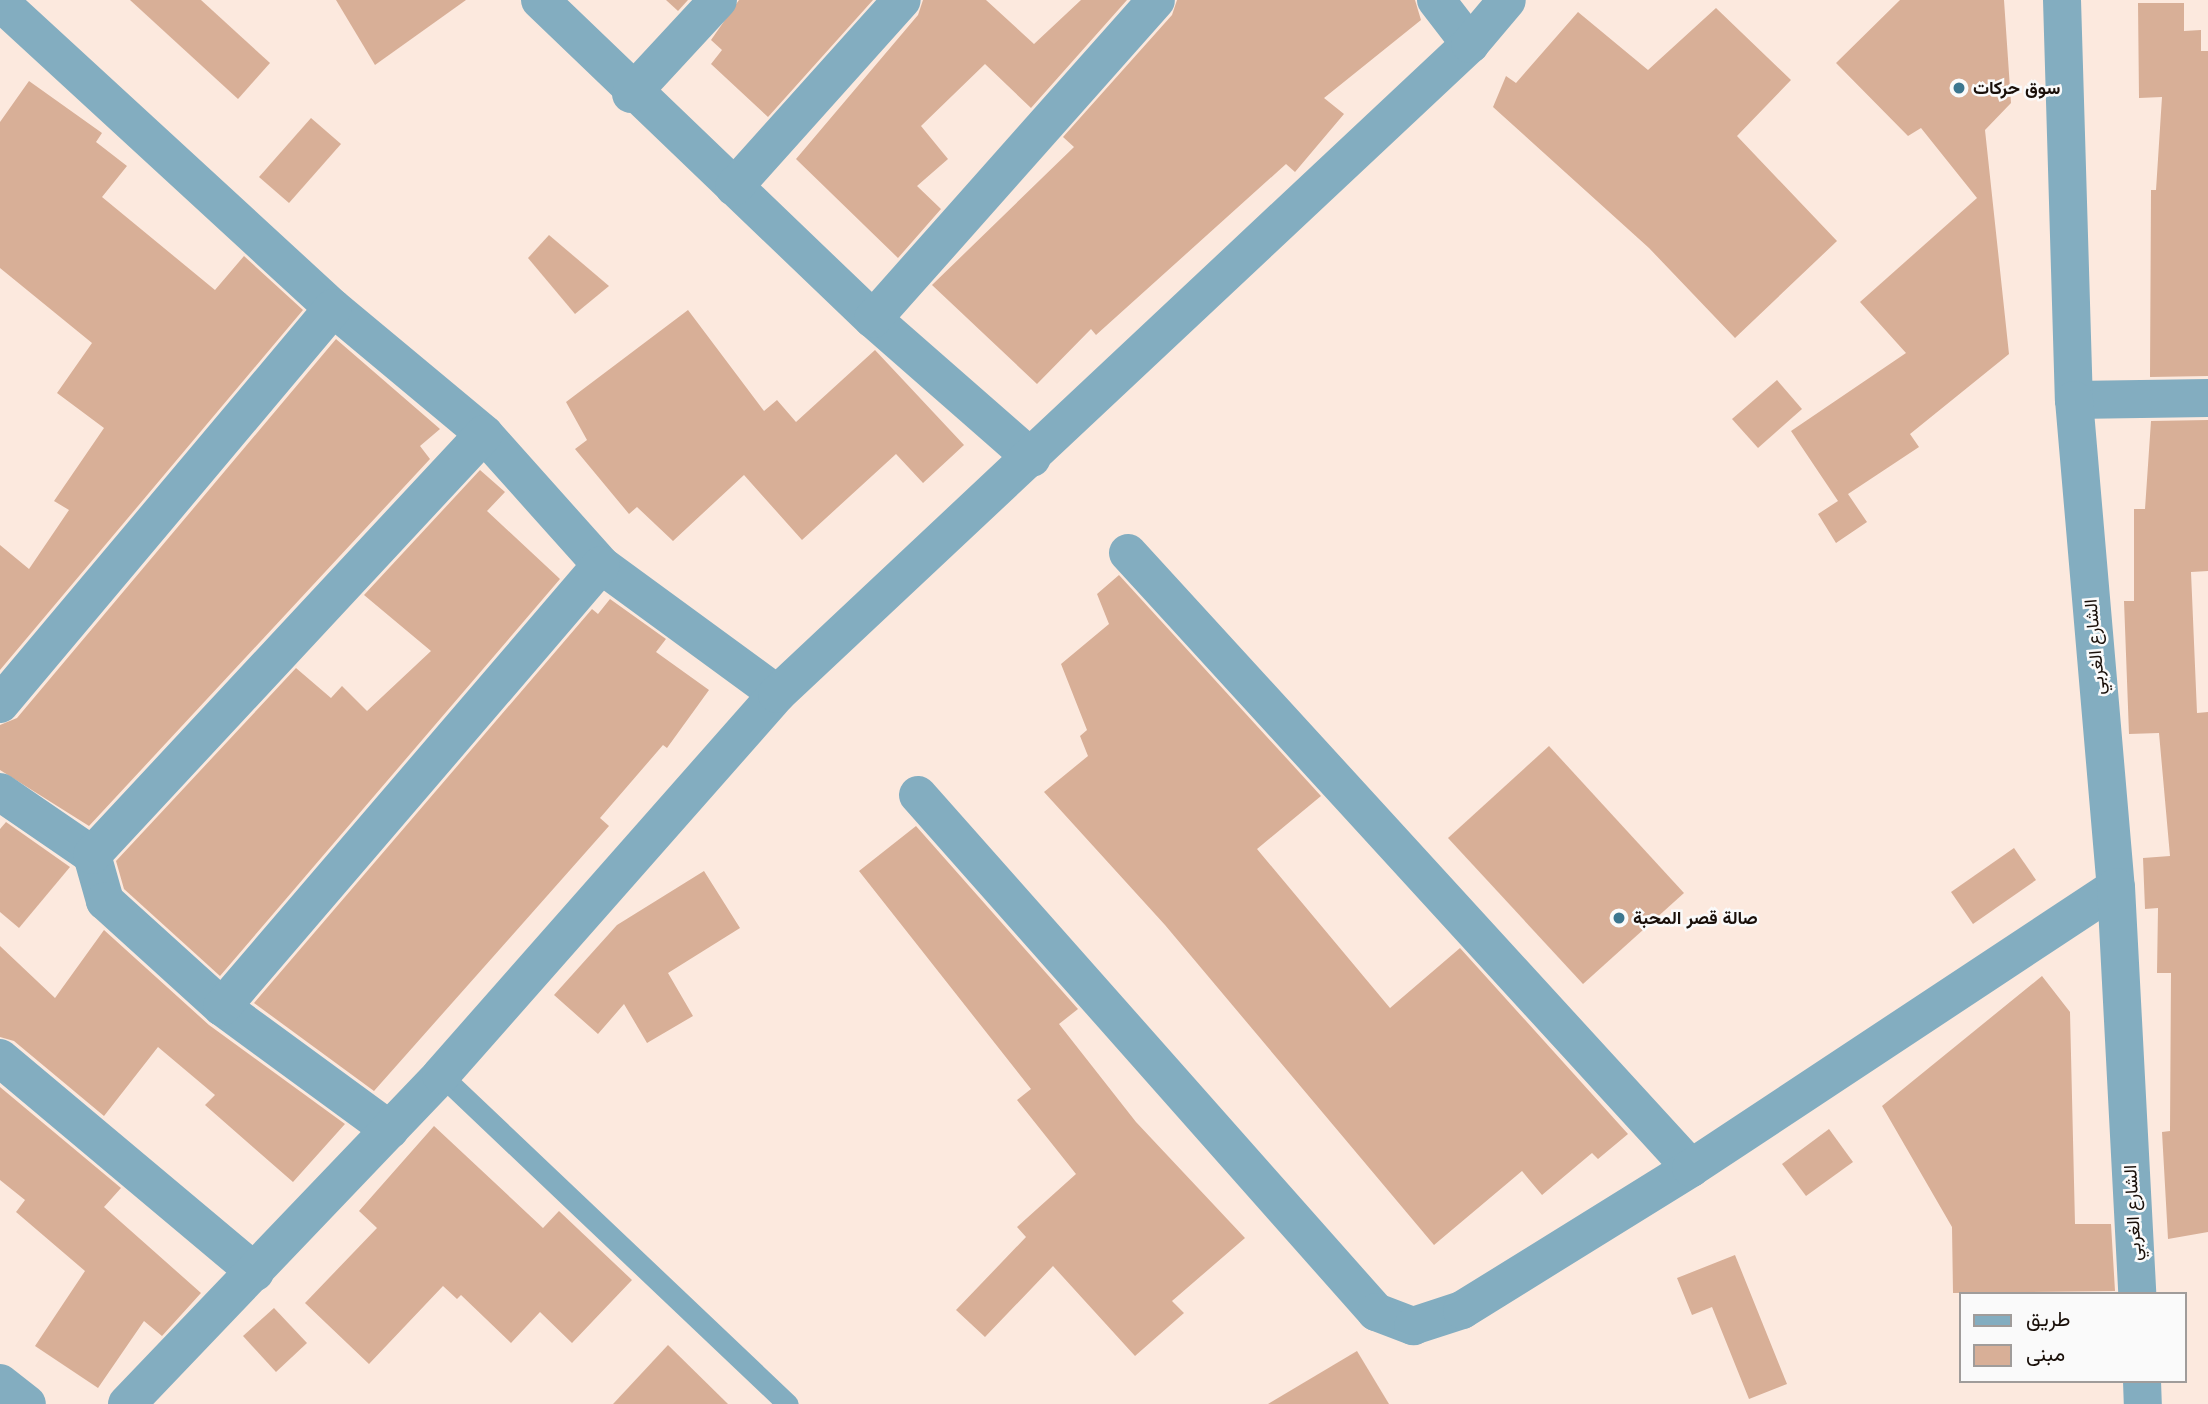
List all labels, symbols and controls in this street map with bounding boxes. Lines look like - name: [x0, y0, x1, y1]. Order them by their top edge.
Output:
- place label: سوق حركات: [1973, 77, 2060, 99]
- marker: سوق حركات: [1951, 80, 1967, 96]
- street label: الشارع الغربي: [2080, 598, 2110, 696]
- place label: صالة قصر المحبة: [1633, 907, 1758, 929]
- marker: صالة قصر المحبة: [1611, 910, 1627, 926]
- street label: الشارع الغربي: [2120, 1164, 2146, 1262]
- legend: [1960, 1292, 2187, 1383]
- text: طريق: [2026, 1305, 2071, 1331]
- text: مبنى: [2026, 1340, 2065, 1366]

